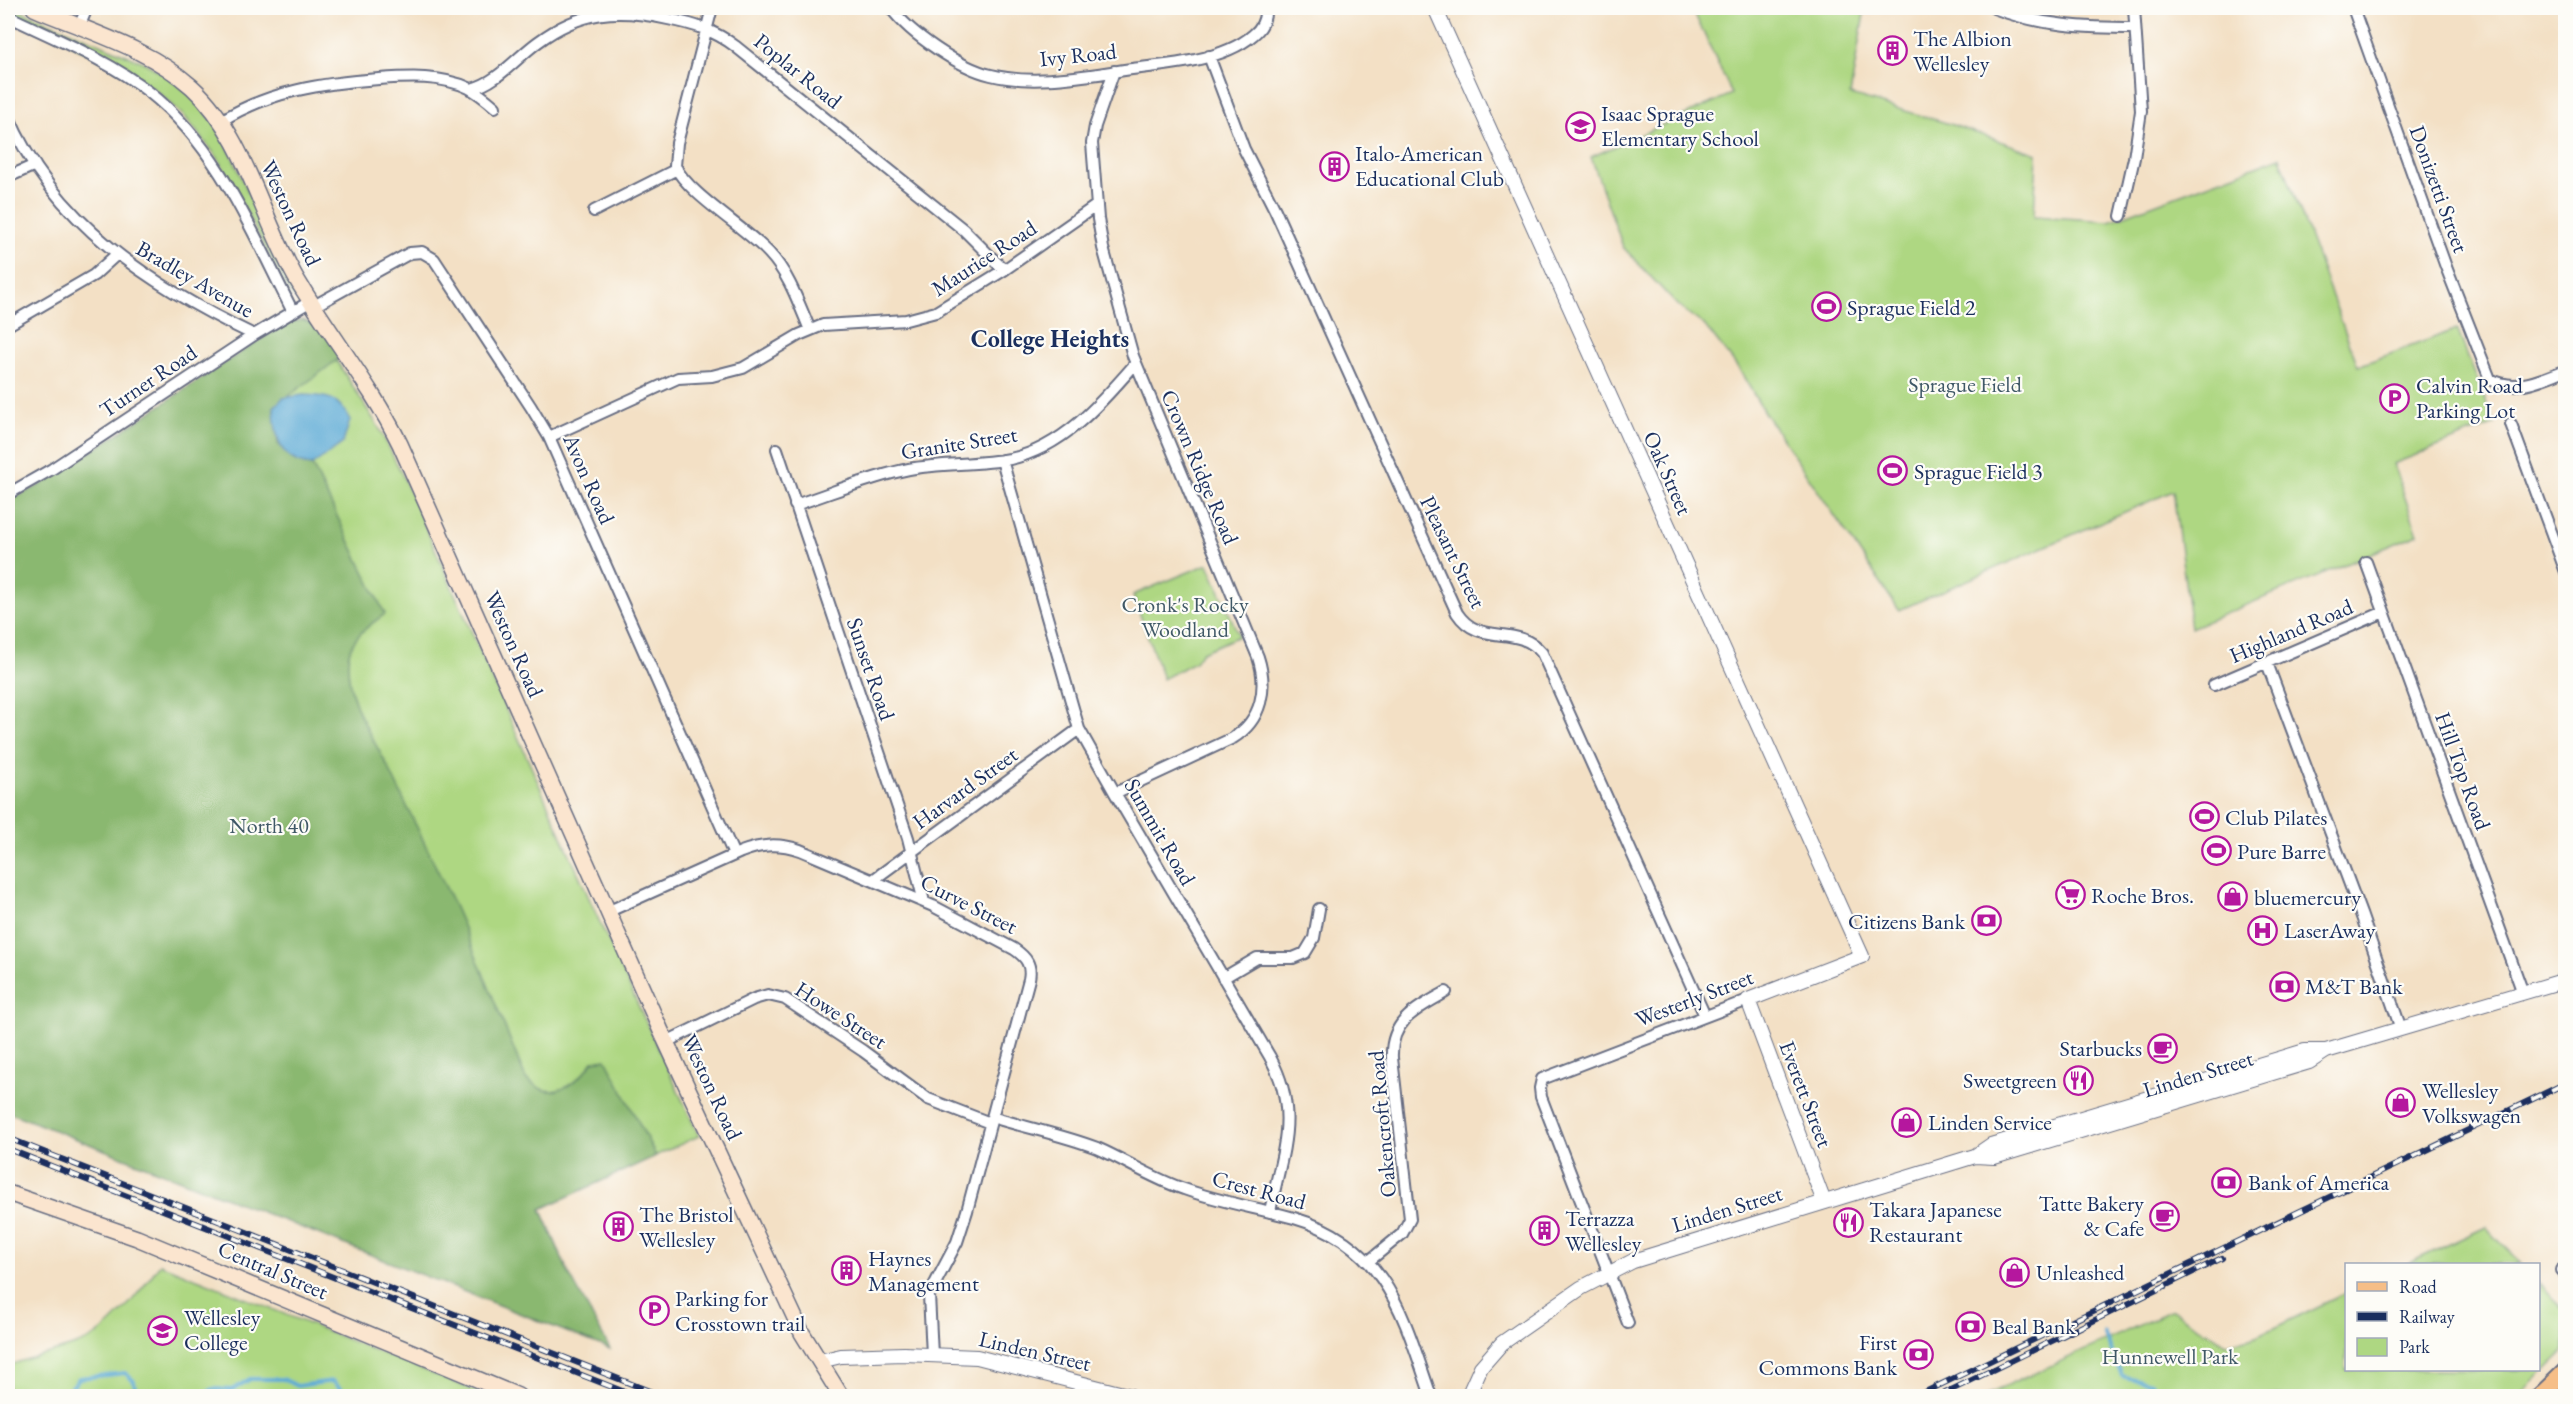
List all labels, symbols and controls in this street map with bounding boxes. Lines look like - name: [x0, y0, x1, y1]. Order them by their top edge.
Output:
- place label: The Albion Wellesley: [1913, 24, 2012, 78]
- street label: Poplar Road: [748, 27, 849, 116]
- building icon: The Albion Wellesley: [1876, 35, 1908, 67]
- street label: Ivy Road: [1038, 36, 1119, 73]
- place label: Isaac Sprague Elementary School: [1601, 99, 1759, 153]
- school or university icon: Isaac Sprague Elementary School: [1564, 110, 1596, 142]
- street label: Donizetti Street: [2403, 121, 2475, 257]
- place label: Italo-American Educational Club: [1355, 139, 1504, 193]
- building icon: Italo-American Educational Club: [1318, 150, 1350, 182]
- street label: Weston Road: [254, 155, 328, 271]
- street label: Maurice Road: [926, 213, 1043, 303]
- street label: Bradley Avenue: [131, 234, 259, 325]
- sports icon: Sprague Field 2: [1810, 291, 1842, 323]
- place label: Sprague Field 2: [1847, 293, 1976, 322]
- district label: College Heights: [971, 323, 1129, 355]
- street label: Turner Road: [94, 337, 203, 424]
- park label: Sprague Field: [1908, 370, 2023, 399]
- place label: Calvin Road Parking Lot: [2416, 371, 2524, 425]
- parking icon: Calvin Road Parking Lot: [2379, 382, 2411, 414]
- street label: Crown Ridge Road: [1154, 385, 1246, 550]
- street label: Granite Street: [899, 419, 1019, 467]
- street label: Oak Street: [1637, 427, 1699, 519]
- street label: Avon Road: [556, 428, 622, 529]
- sports icon: Sprague Field 3: [1877, 455, 1909, 487]
- place label: Sprague Field 3: [1914, 457, 2043, 486]
- street label: Pleasant Street: [1413, 491, 1493, 613]
- street label: Weston Road: [478, 586, 551, 703]
- park label: Cronk's Rocky Woodland: [1121, 590, 1249, 644]
- street label: Highland Road: [2225, 592, 2358, 670]
- street label: Sunset Road: [840, 614, 902, 725]
- street label: Hill Top Road: [2428, 708, 2498, 835]
- street label: Harvard Street: [907, 740, 1023, 836]
- street label: Summit Road: [1118, 773, 1203, 891]
- sports icon: Club Pilates: [2188, 801, 2220, 833]
- place label: Club Pilates: [2225, 803, 2327, 832]
- park label: North 40: [229, 811, 309, 840]
- sports icon: Pure Barre: [2200, 835, 2232, 867]
- place label: Pure Barre: [2237, 837, 2326, 866]
- street label: Curve Street: [916, 867, 1022, 941]
- supermarket icon: Roche Bros.: [2054, 879, 2086, 911]
- place label: Roche Bros.: [2091, 881, 2194, 910]
- shop icon: bluemercury: [2217, 881, 2249, 913]
- place label: bluemercury: [2254, 883, 2361, 912]
- bank icon: Citizens Bank: [1970, 905, 2002, 937]
- place label: Citizens Bank: [1848, 907, 1966, 936]
- hospital icon: LaserAway: [2247, 914, 2279, 946]
- place label: LaserAway: [2284, 916, 2376, 945]
- street label: Westerly Street: [1631, 962, 1757, 1034]
- bank icon: M&T Bank: [2268, 970, 2300, 1002]
- place label: M&T Bank: [2305, 972, 2403, 1001]
- street label: Howe Street: [789, 974, 893, 1056]
- street label: Weston Road: [675, 1029, 749, 1145]
- cafe icon: Starbucks: [2147, 1032, 2179, 1064]
- place label: Starbucks: [2059, 1034, 2142, 1063]
- street label: Everett Street: [1772, 1037, 1840, 1152]
- street label: Linden Street: [2139, 1043, 2257, 1105]
- street label: Oakencroft Road: [1361, 1049, 1403, 1199]
- restaurant icon: Sweetgreen: [2062, 1064, 2094, 1096]
- place label: Sweetgreen: [1963, 1066, 2057, 1095]
- place label: Wellesley Volkswagen: [2422, 1076, 2522, 1130]
- shop icon: Wellesley Volkswagen: [2385, 1087, 2417, 1119]
- shop icon: Linden Service: [1891, 1106, 1923, 1138]
- place label: Linden Service: [1928, 1108, 2052, 1137]
- street label: Crest Road: [1209, 1164, 1310, 1217]
- bank icon: Bank of America: [2211, 1166, 2243, 1198]
- place label: Bank of America: [2248, 1168, 2390, 1197]
- street label: Linden Street: [1668, 1178, 1786, 1240]
- place label: Tatte Bakery & Cafe: [2038, 1189, 2144, 1243]
- place label: Takara Japanese Restaurant: [1869, 1195, 2002, 1249]
- place label: The Bristol Wellesley: [639, 1200, 734, 1254]
- cafe icon: Tatte Bakery & Cafe: [2149, 1200, 2181, 1232]
- place label: Terrazza Wellesley: [1565, 1204, 1642, 1258]
- restaurant icon: Takara Japanese Restaurant: [1832, 1206, 1864, 1238]
- building icon: The Bristol Wellesley: [602, 1211, 634, 1243]
- building icon: Terrazza Wellesley: [1528, 1215, 1560, 1247]
- street label: Central Street: [214, 1234, 333, 1306]
- place label: Haynes Management: [868, 1244, 979, 1298]
- building icon: Haynes Management: [831, 1255, 863, 1287]
- shop icon: Unleashed: [1999, 1256, 2031, 1288]
- place label: Unleashed: [2036, 1258, 2125, 1287]
- legend: [2345, 1263, 2540, 1371]
- text: Road: [2399, 1275, 2438, 1298]
- place label: Parking for Crosstown trail: [675, 1284, 805, 1338]
- parking icon: Parking for Crosstown trail: [638, 1295, 670, 1327]
- place label: Wellesley College: [184, 1303, 261, 1357]
- text: Railway: [2399, 1305, 2455, 1328]
- bank icon: Beal Bank: [1955, 1310, 1987, 1342]
- place label: Beal Bank: [1992, 1312, 2076, 1341]
- school or university icon: Wellesley College: [147, 1314, 179, 1346]
- street label: Linden Street: [976, 1324, 1094, 1378]
- place label: First Commons Bank: [1759, 1328, 1898, 1382]
- text: Park: [2399, 1335, 2430, 1358]
- bank icon: First Commons Bank: [1902, 1339, 1934, 1371]
- park label: Hunnewell Park: [2102, 1342, 2239, 1371]

